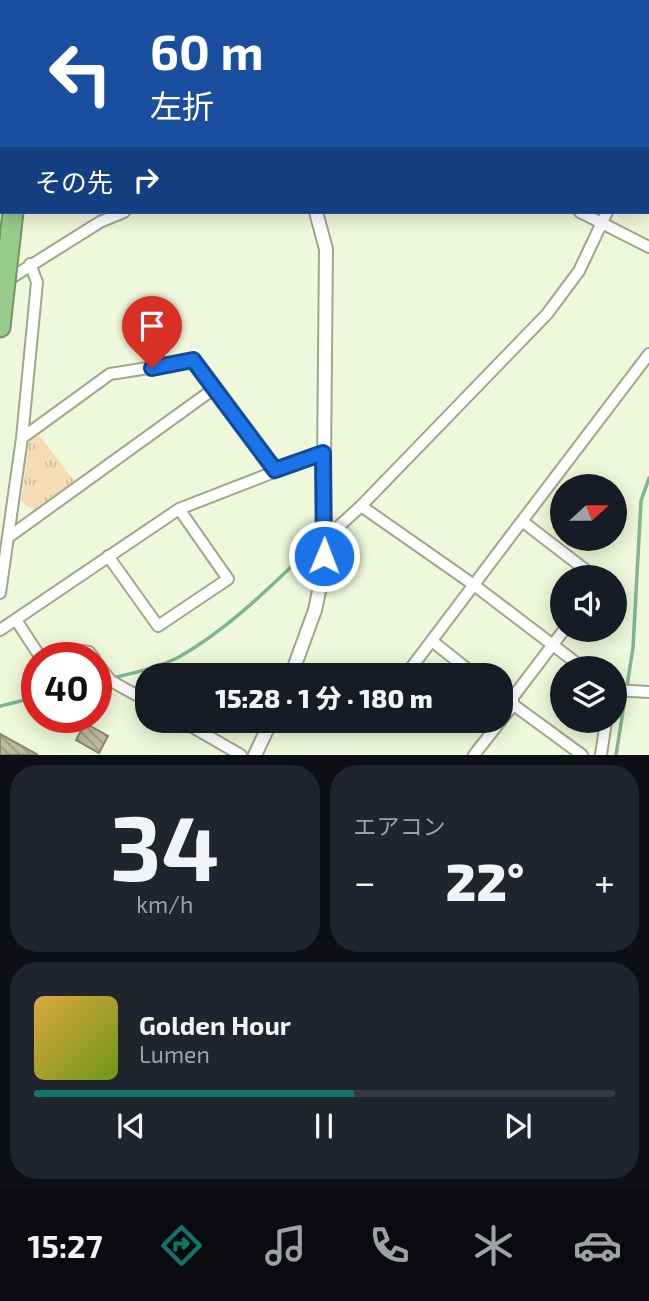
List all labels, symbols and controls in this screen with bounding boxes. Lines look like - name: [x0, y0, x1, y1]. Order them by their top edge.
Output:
- text: 60 m: [150, 21, 264, 80]
- icon: left: [35, 28, 126, 119]
- text: 左折: [150, 86, 214, 124]
- icon: right: [127, 161, 165, 199]
- text: その先: [35, 166, 113, 197]
- pin: [122, 296, 182, 368]
- icon: arrive: [133, 307, 171, 345]
- north arrow: [550, 474, 626, 551]
- map controls: [550, 474, 627, 733]
- position arrow: [287, 519, 361, 593]
- button: sound: [550, 565, 627, 642]
- speed limit sign: 40: [21, 642, 112, 733]
- button: layers: [550, 656, 627, 733]
- text: 15:28 · 1 分 · 180 m: [215, 682, 433, 713]
- text: 34: [110, 790, 220, 899]
- text: エアコン: [354, 812, 446, 840]
- text: 22°: [445, 849, 524, 911]
- text: −: [354, 858, 376, 904]
- text: +: [594, 858, 615, 904]
- text: km/h: [136, 890, 193, 918]
- text: Golden Hour: [139, 1009, 291, 1040]
- text: Lumen: [139, 1040, 210, 1068]
- icon: previous: [112, 1107, 150, 1145]
- icon: pause: [305, 1107, 343, 1145]
- icon: next: [499, 1107, 537, 1145]
- icon: directions: [157, 1221, 206, 1270]
- icon: music: [261, 1221, 310, 1270]
- icon: phone: [365, 1221, 414, 1270]
- icon: climate: [469, 1221, 518, 1270]
- icon: car: [573, 1221, 622, 1270]
- text: 15:27: [27, 1226, 103, 1264]

